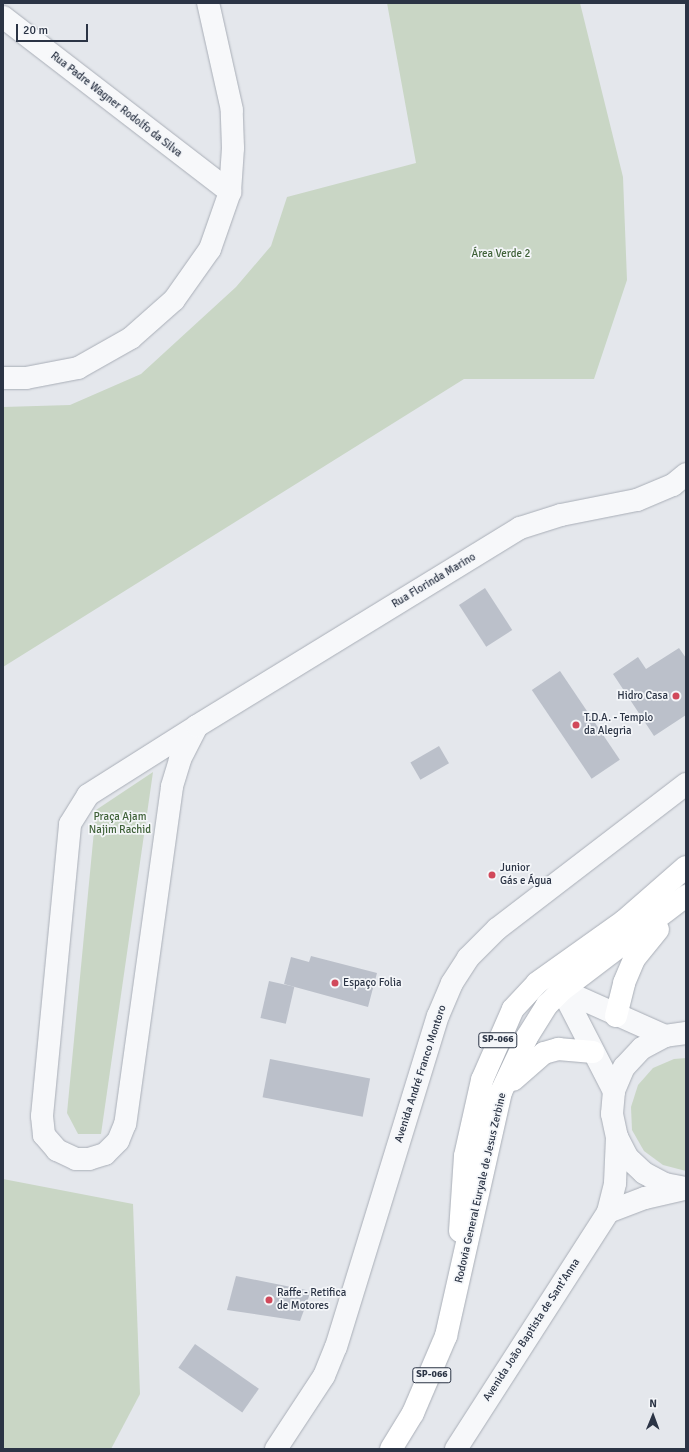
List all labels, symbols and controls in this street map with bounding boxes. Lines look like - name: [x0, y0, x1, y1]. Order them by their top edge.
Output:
- scale bar: [18, 16, 90, 42]
- text: 20 m: [23, 23, 48, 38]
- street label: Rua Padre Wagner Rodolfo da Silva: [48, 50, 184, 160]
- park label: Área Verde 2: [472, 247, 530, 261]
- street label: Rua Florinda Marino: [390, 551, 478, 611]
- place label: Hidro Casa: [617, 689, 668, 703]
- marker: Hidro Casa: [671, 691, 681, 701]
- place label: T.D.A. - Templo da Alegria: [584, 712, 653, 738]
- marker: T.D.A. - Templo da Alegria: [571, 720, 581, 730]
- park label: Praça Ajam Najim Rachid: [89, 811, 151, 837]
- place label: Junior Gás e Água: [500, 862, 552, 888]
- marker: Junior Gás e Água: [487, 870, 497, 880]
- place label: Espaço Folia: [343, 976, 402, 990]
- marker: Espaço Folia: [330, 978, 340, 988]
- street label: Avenida André Franco Montoro: [392, 1003, 450, 1145]
- road number: SP-066: [478, 1032, 518, 1048]
- street label: Rodovia General Euryale de Jesus Zerbine: [453, 1092, 509, 1284]
- street label: Avenida João Baptista de Sant'Anna: [481, 1256, 583, 1404]
- place label: Raffe - Retifica de Motores: [277, 1287, 346, 1313]
- marker: Raffe - Retifica de Motores: [264, 1295, 274, 1305]
- road number: SP-066: [412, 1367, 452, 1383]
- north arrow: [633, 1396, 673, 1436]
- text: N: [649, 1397, 657, 1410]

